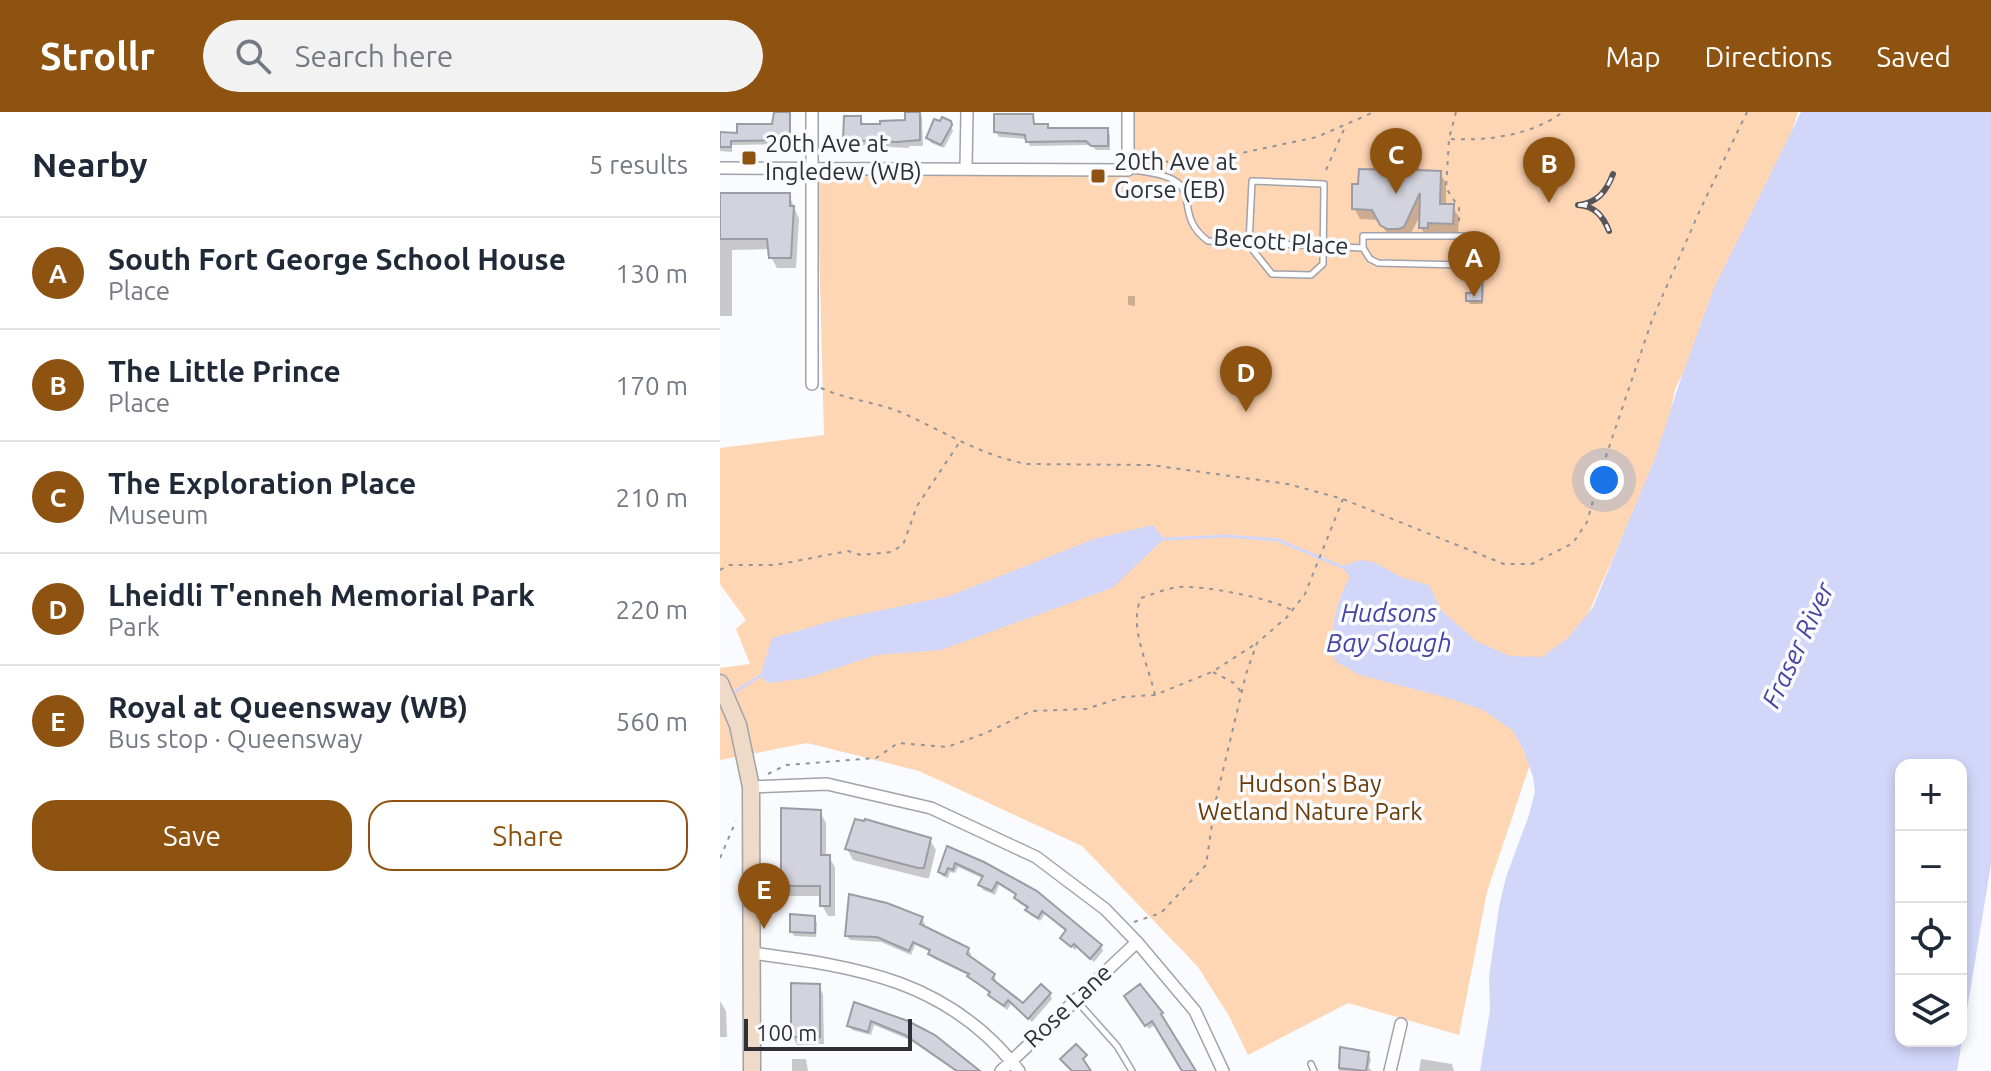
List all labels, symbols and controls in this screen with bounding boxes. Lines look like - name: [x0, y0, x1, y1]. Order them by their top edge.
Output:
- search box: [203, 20, 763, 92]
- icon: search: [231, 34, 275, 78]
- text: Strollr: [40, 35, 155, 77]
- text: Search here: [295, 39, 453, 73]
- text: Map: [1605, 41, 1661, 72]
- text: Directions: [1705, 41, 1832, 72]
- text: Saved: [1876, 41, 1951, 72]
- pin: C: [1370, 128, 1422, 194]
- place label: 20th Ave at Ingledew (WB): [765, 130, 922, 185]
- pin: B: [1523, 137, 1575, 203]
- text: Nearby: [32, 145, 147, 183]
- place label: 20th Ave at Gorse (EB): [1114, 148, 1238, 203]
- marker: 20th Ave at Ingledew (WB): [740, 149, 758, 167]
- text: 5 results: [589, 150, 688, 179]
- marker: 20th Ave at Gorse (EB): [1089, 167, 1107, 185]
- street label: Becott Place: [1213, 223, 1349, 260]
- pin: A: [1448, 231, 1500, 297]
- text: South Fort George School House: [108, 242, 566, 276]
- text: A: [49, 259, 67, 288]
- text: 130 m: [616, 259, 688, 288]
- text: Place: [108, 276, 170, 305]
- pin: D: [1220, 346, 1272, 412]
- text: The Little Prince: [108, 354, 341, 388]
- text: B: [49, 371, 67, 400]
- text: 170 m: [616, 371, 688, 400]
- text: Place: [108, 388, 170, 417]
- your location: [1584, 460, 1624, 500]
- text: The Exploration Place: [108, 466, 416, 500]
- text: C: [50, 483, 66, 512]
- text: 210 m: [616, 483, 688, 512]
- text: Museum: [108, 500, 208, 529]
- water label: Fraser River: [1756, 577, 1840, 712]
- text: Lheidli T'enneh Memorial Park: [108, 578, 535, 612]
- text: D: [49, 595, 67, 624]
- text: 220 m: [616, 595, 688, 624]
- water label: Hudsons Bay Slough: [1326, 598, 1452, 657]
- text: Park: [108, 612, 160, 641]
- text: Royal at Queensway (WB): [108, 690, 468, 724]
- text: E: [50, 707, 66, 736]
- text: 560 m: [616, 707, 688, 736]
- text: Bus stop · Queensway: [108, 724, 363, 753]
- map controls: [1895, 759, 1967, 1047]
- button: +: [1895, 759, 1967, 831]
- park label: Hudson's Bay Wetland Nature Park: [1198, 770, 1422, 825]
- button: Save: [32, 800, 352, 871]
- button: Share: [368, 800, 688, 871]
- button: −: [1895, 831, 1967, 903]
- pin: E: [738, 863, 790, 929]
- button: locate: [1895, 903, 1967, 975]
- street label: Rose Lane: [1018, 958, 1117, 1053]
- button: layers: [1895, 975, 1967, 1047]
- scale bar: [744, 1015, 912, 1051]
- text: 100 m: [756, 1020, 817, 1045]

